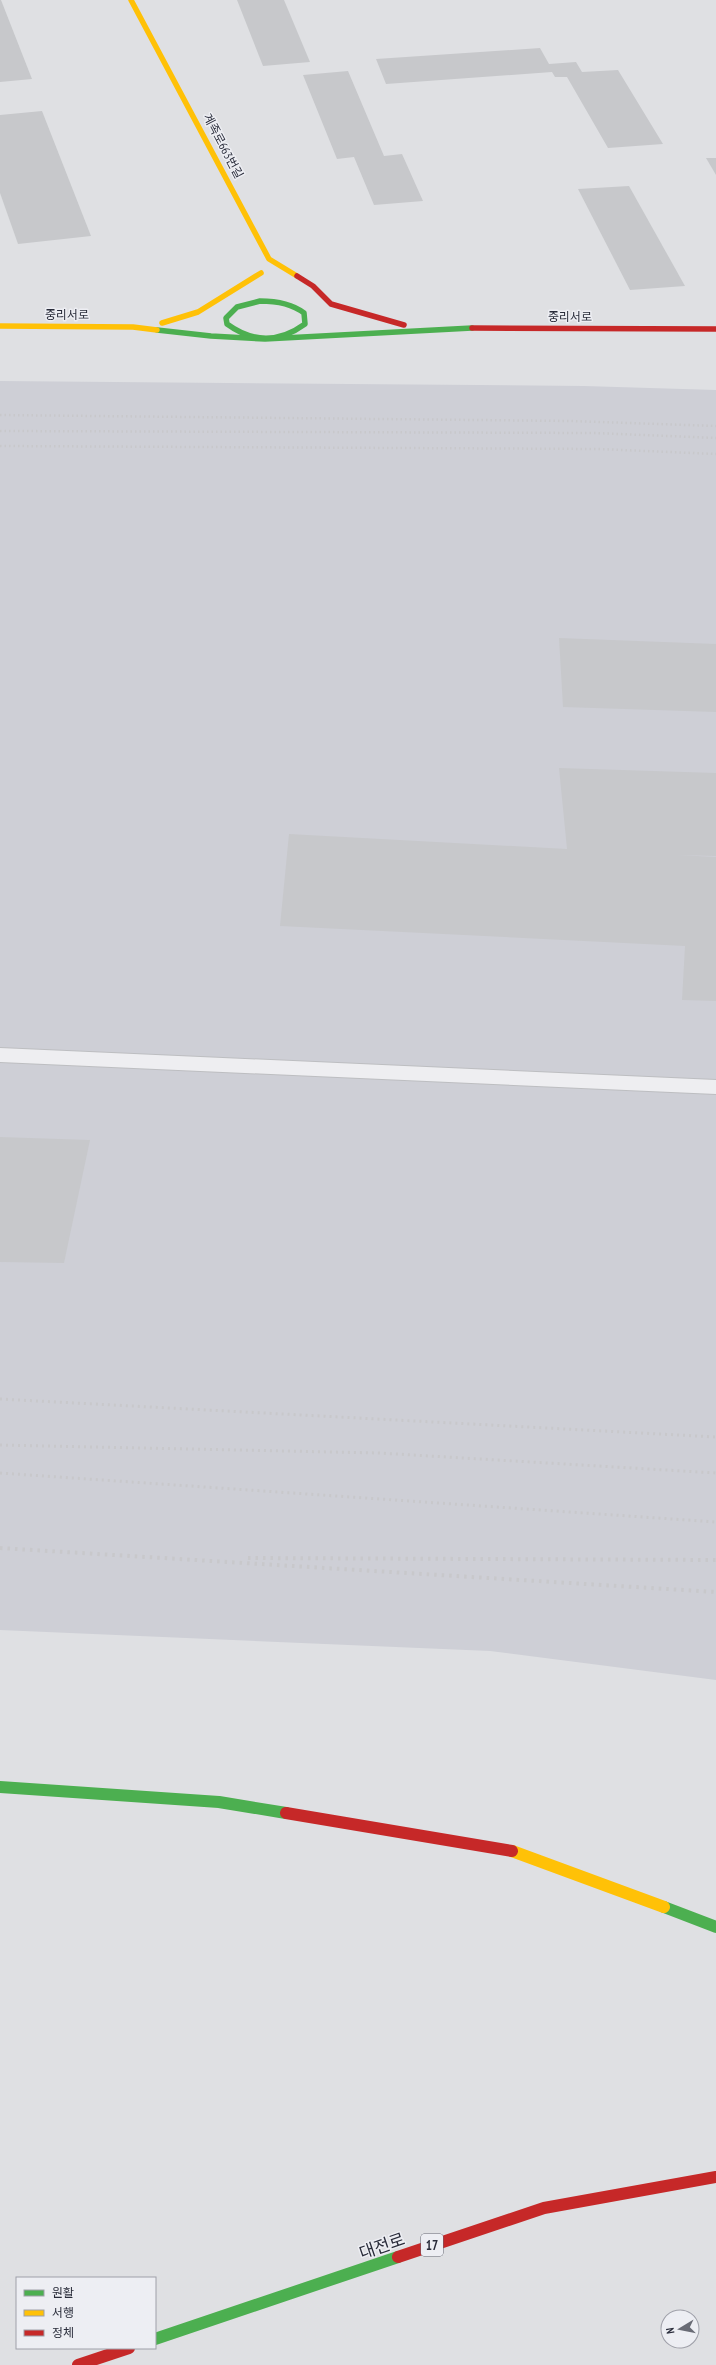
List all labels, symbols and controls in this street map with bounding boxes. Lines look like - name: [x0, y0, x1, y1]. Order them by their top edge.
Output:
- street label: 계족로663번길: [200, 111, 247, 181]
- street label: 중리서로: [45, 307, 89, 322]
- street label: 중리서로: [548, 309, 592, 324]
- street label: 대전로: [356, 2228, 408, 2264]
- road number: 17: [421, 2234, 443, 2256]
- legend: [16, 2277, 156, 2349]
- text: 원활: [52, 2285, 74, 2300]
- text: 서행: [52, 2305, 74, 2320]
- north arrow: [660, 2309, 700, 2349]
- text: 정체: [52, 2325, 74, 2340]
- text: N: [663, 2327, 678, 2335]

